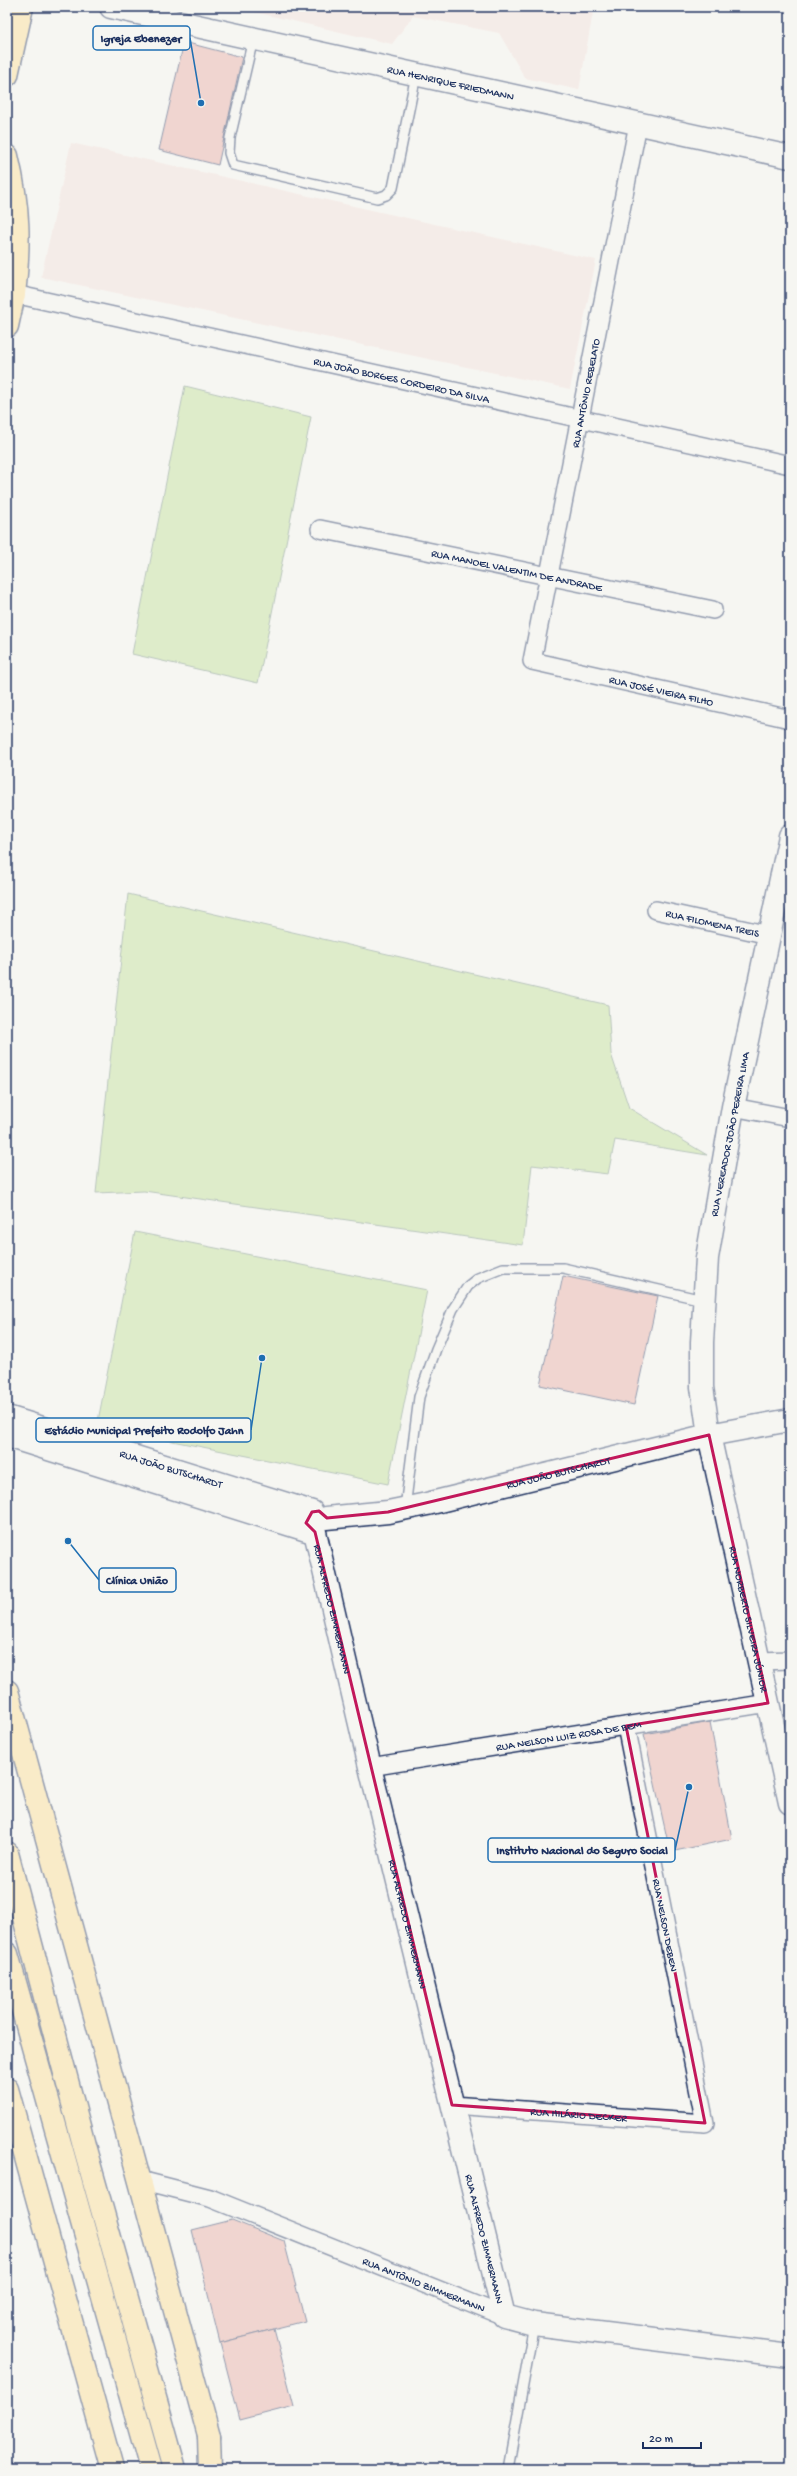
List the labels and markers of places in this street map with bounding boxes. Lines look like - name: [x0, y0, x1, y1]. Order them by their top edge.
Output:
- callout: Igreja Ebenezer: [93, 26, 190, 50]
- callout: Estádio Municipal Prefeito Rodolfo Jahn: [36, 1418, 251, 1442]
- callout: Clínica União: [99, 1568, 176, 1592]
- callout: Instituto Nacional do Seguro Social: [488, 1838, 675, 1862]

